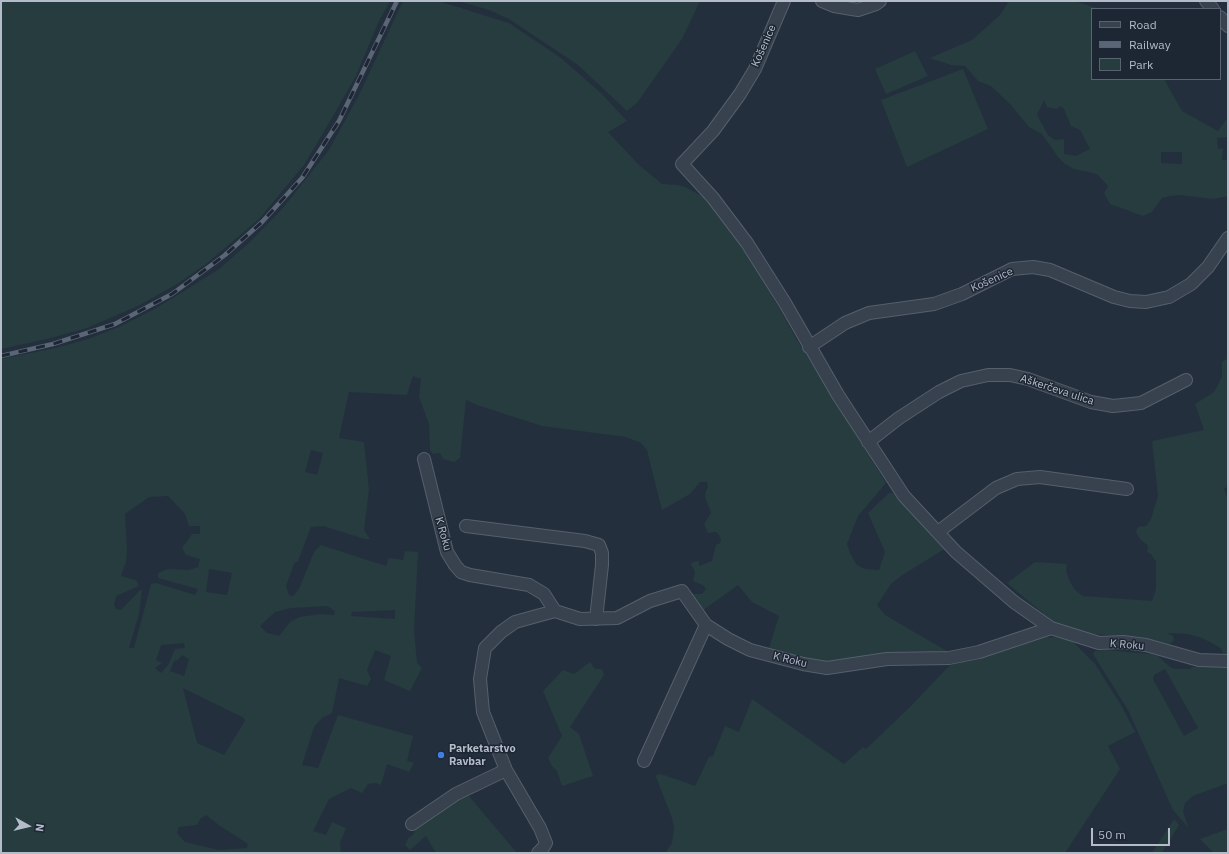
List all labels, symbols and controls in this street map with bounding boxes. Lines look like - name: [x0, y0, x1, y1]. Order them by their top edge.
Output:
- legend: [1091, 8, 1221, 80]
- text: Road: [1129, 17, 1157, 32]
- street label: Košenice: [749, 23, 779, 69]
- text: Railway: [1129, 37, 1171, 52]
- text: Park: [1129, 57, 1153, 72]
- street label: Košenice: [969, 265, 1015, 295]
- street label: Aškerčeva ulica: [1019, 372, 1095, 408]
- street label: K Roku: [432, 516, 454, 552]
- street label: K Roku: [1109, 637, 1145, 653]
- street label: K Roku: [772, 649, 808, 671]
- place label: Parketarstvo Ravbar: [449, 742, 516, 768]
- marker: Parketarstvo Ravbar: [436, 750, 446, 760]
- north arrow: [8, 806, 48, 846]
- scale bar: [1093, 820, 1172, 846]
- text: N: [32, 823, 47, 833]
- text: 50 m: [1098, 827, 1126, 842]

